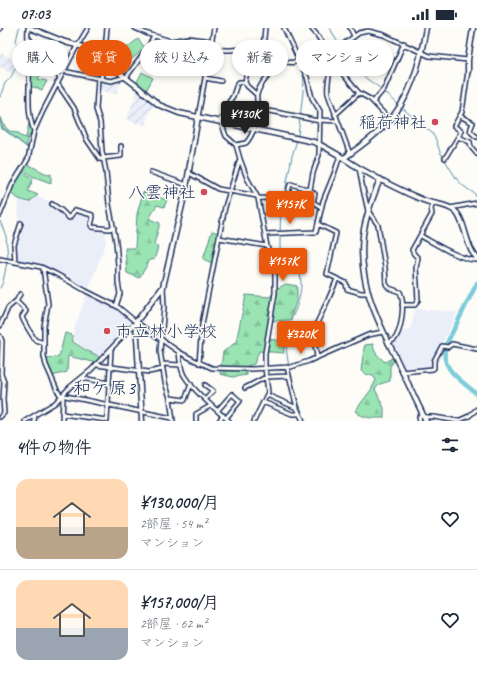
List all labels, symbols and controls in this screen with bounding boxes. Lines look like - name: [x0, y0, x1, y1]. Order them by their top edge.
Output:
- text: 07:03: [20, 5, 50, 24]
- chip: 購入: [12, 40, 68, 76]
- chip: 賃貸: [76, 40, 132, 76]
- chip: 絞り込み: [140, 40, 224, 76]
- chip: 新着: [232, 40, 288, 76]
- chip: マンション: [296, 40, 393, 76]
- pin: ¥130K: [217, 101, 273, 135]
- text: ¥130K: [230, 106, 260, 122]
- place label: 稲荷神社: [359, 112, 427, 133]
- marker: 稲荷神社: [430, 117, 440, 127]
- place label: 八雲神社: [128, 182, 196, 203]
- marker: 八雲神社: [199, 187, 209, 197]
- pin: ¥157K: [262, 191, 318, 225]
- text: ¥157K: [275, 196, 305, 212]
- pin: ¥157K: [255, 248, 311, 282]
- text: ¥157K: [268, 253, 298, 269]
- place label: 市立林小学校: [115, 321, 217, 342]
- pin: ¥320K: [273, 321, 329, 355]
- marker: 市立林小学校: [102, 326, 112, 336]
- text: ¥320K: [286, 326, 316, 342]
- district label: 和ケ原3: [73, 377, 137, 399]
- icon: filters: [439, 434, 461, 456]
- text: 4件の物件: [16, 437, 92, 458]
- text: ¥130,000/月: [140, 492, 220, 513]
- icon: home: [48, 495, 96, 543]
- icon: heart: [439, 508, 461, 530]
- text: 2部屋 · 54 m²: [140, 516, 207, 532]
- text: マンション: [140, 535, 204, 551]
- text: ¥157,000/月: [140, 592, 219, 613]
- icon: home: [48, 596, 96, 644]
- icon: heart: [439, 609, 461, 631]
- text: 2部屋 · 62 m²: [140, 616, 207, 632]
- text: マンション: [140, 635, 204, 651]

